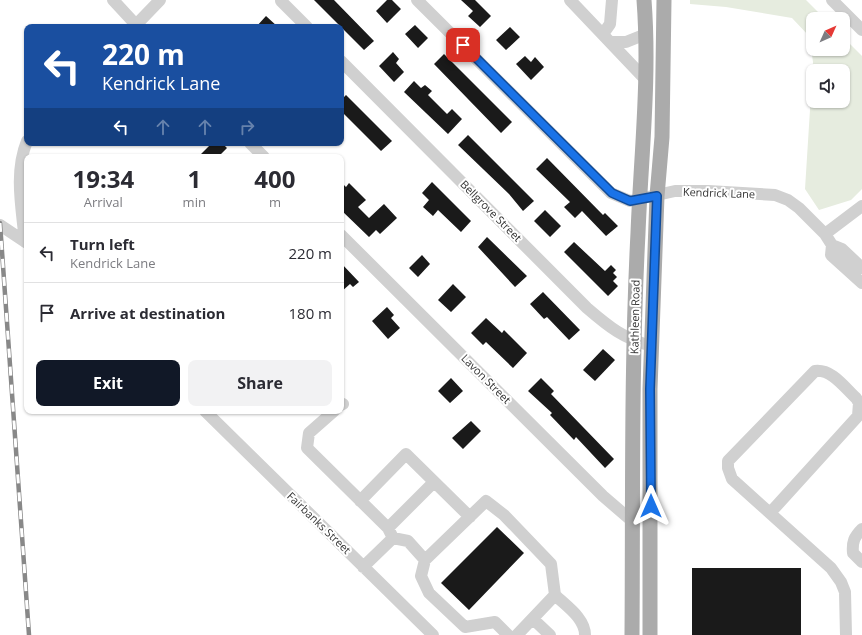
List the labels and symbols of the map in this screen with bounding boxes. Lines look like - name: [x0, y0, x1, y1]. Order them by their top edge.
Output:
- north arrow: [806, 12, 850, 56]
- pin: [446, 28, 480, 62]
- street label: Bellgrove Street: [457, 177, 525, 245]
- street label: Kendrick Lane: [683, 184, 755, 201]
- street label: Kathleen Road: [626, 280, 643, 354]
- street label: Lavon Street: [458, 351, 514, 407]
- position arrow: [630, 485, 672, 527]
- street label: Fairbanks Street: [284, 488, 355, 557]

